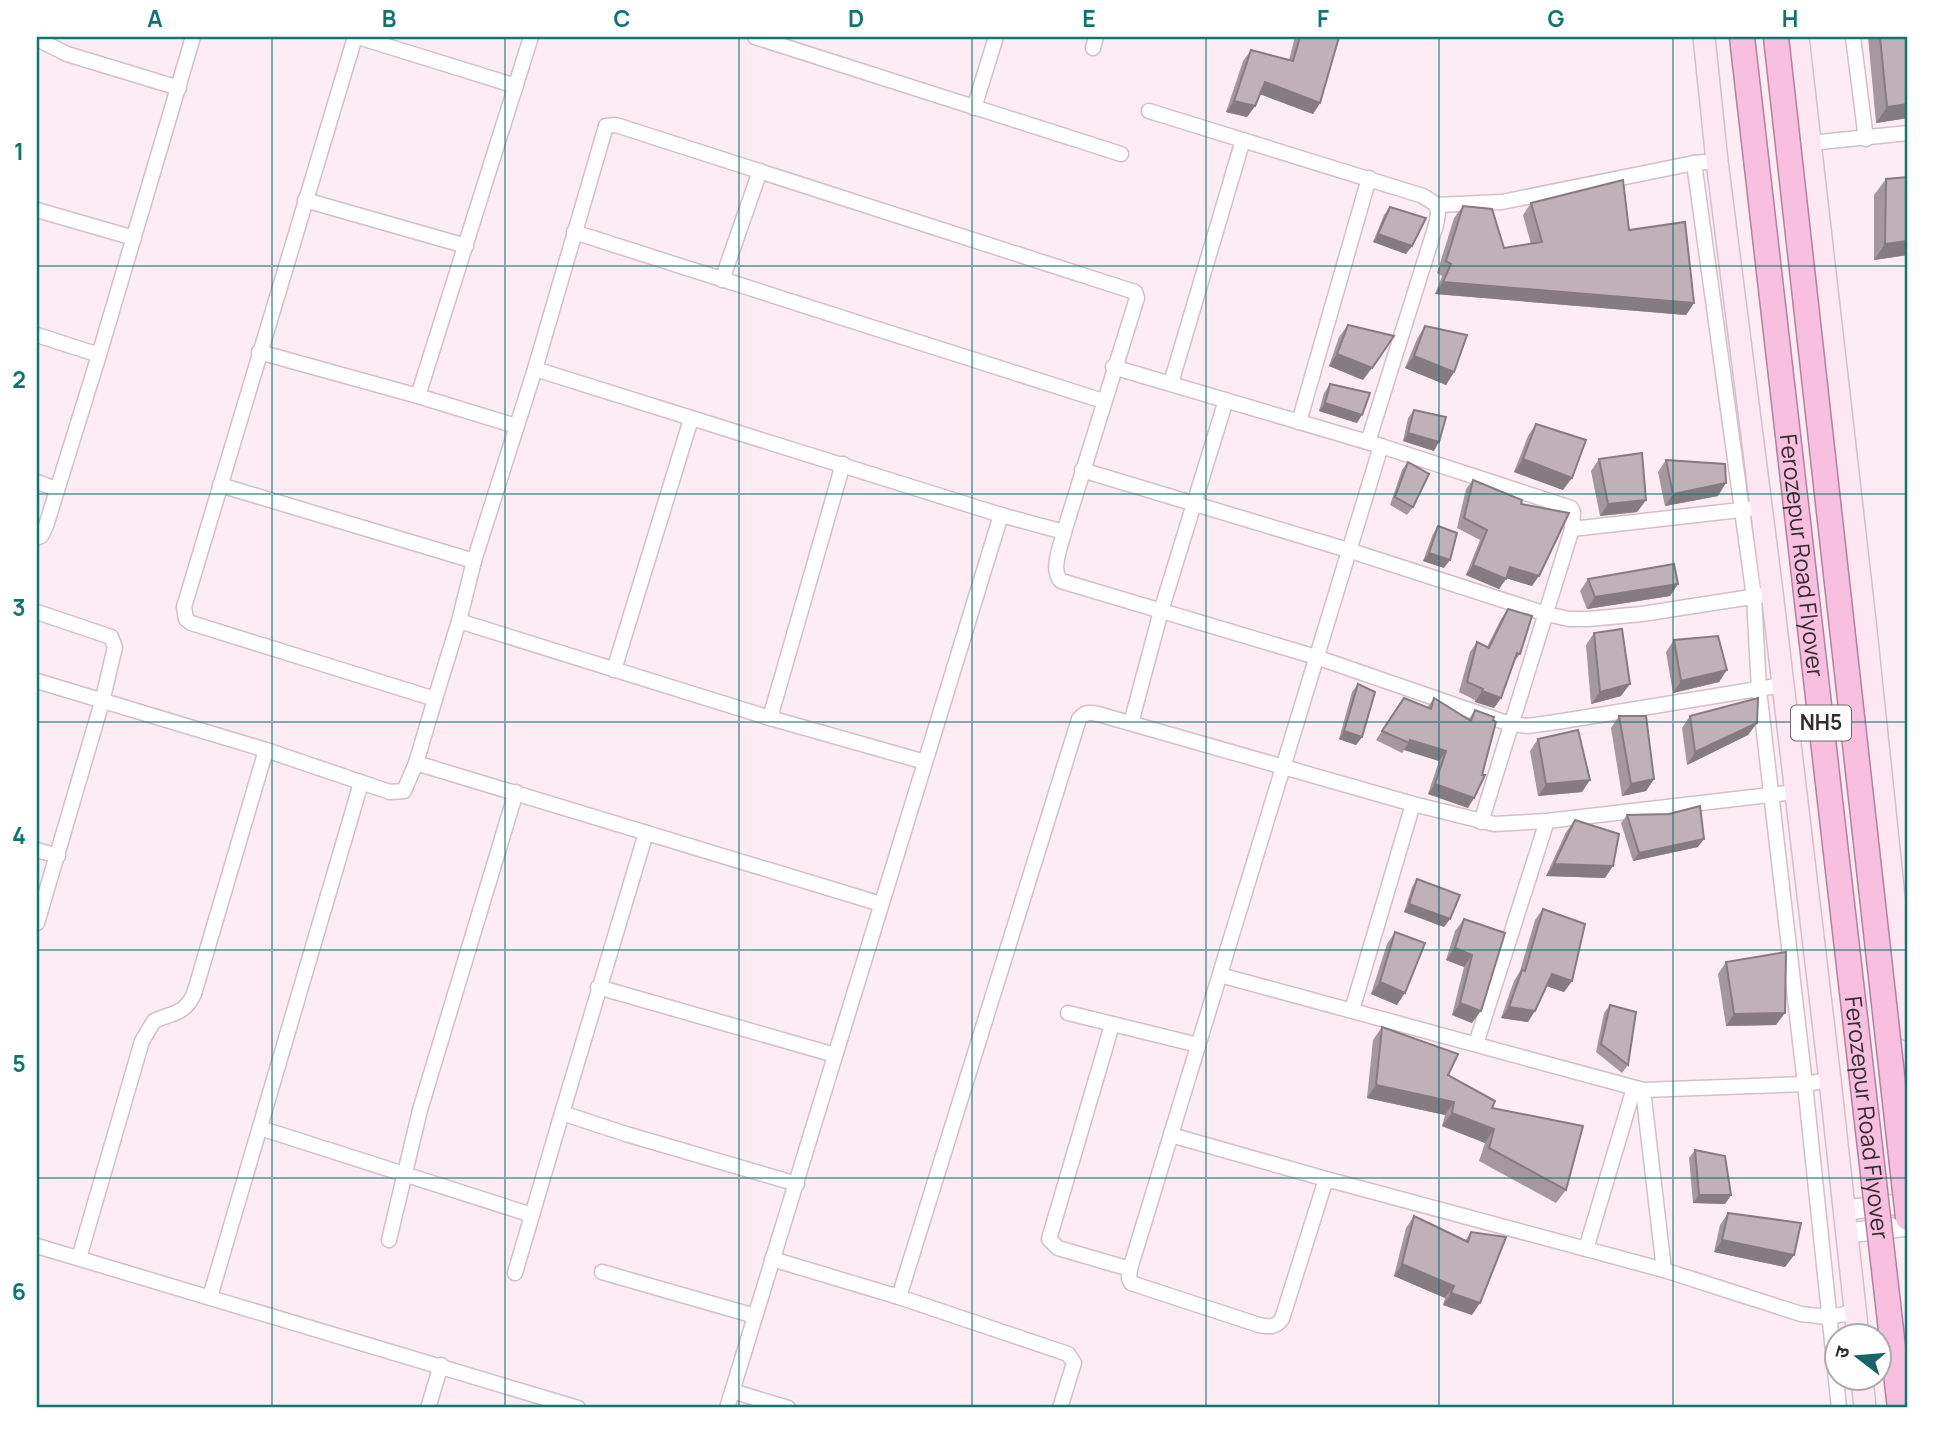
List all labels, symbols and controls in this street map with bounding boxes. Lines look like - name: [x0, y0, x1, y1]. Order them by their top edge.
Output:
- text: A: [147, 2, 163, 34]
- text: B: [382, 2, 396, 34]
- text: C: [614, 2, 631, 34]
- text: D: [848, 2, 864, 34]
- text: E: [1082, 2, 1096, 34]
- text: F: [1317, 2, 1329, 34]
- text: G: [1548, 2, 1565, 34]
- text: H: [1782, 2, 1798, 34]
- text: 1: [14, 135, 24, 167]
- text: 2: [12, 363, 26, 395]
- street label: Ferozepur Road Flyover: [1773, 432, 1833, 679]
- text: 3: [12, 591, 26, 623]
- road number: NH5: [1791, 706, 1851, 740]
- text: 4: [12, 819, 26, 851]
- street label: Ferozepur Road Flyover: [1838, 994, 1897, 1241]
- text: 5: [12, 1047, 26, 1079]
- text: 6: [12, 1275, 26, 1307]
- north arrow: [1822, 1322, 1892, 1392]
- text: उ: [1828, 1343, 1856, 1361]

